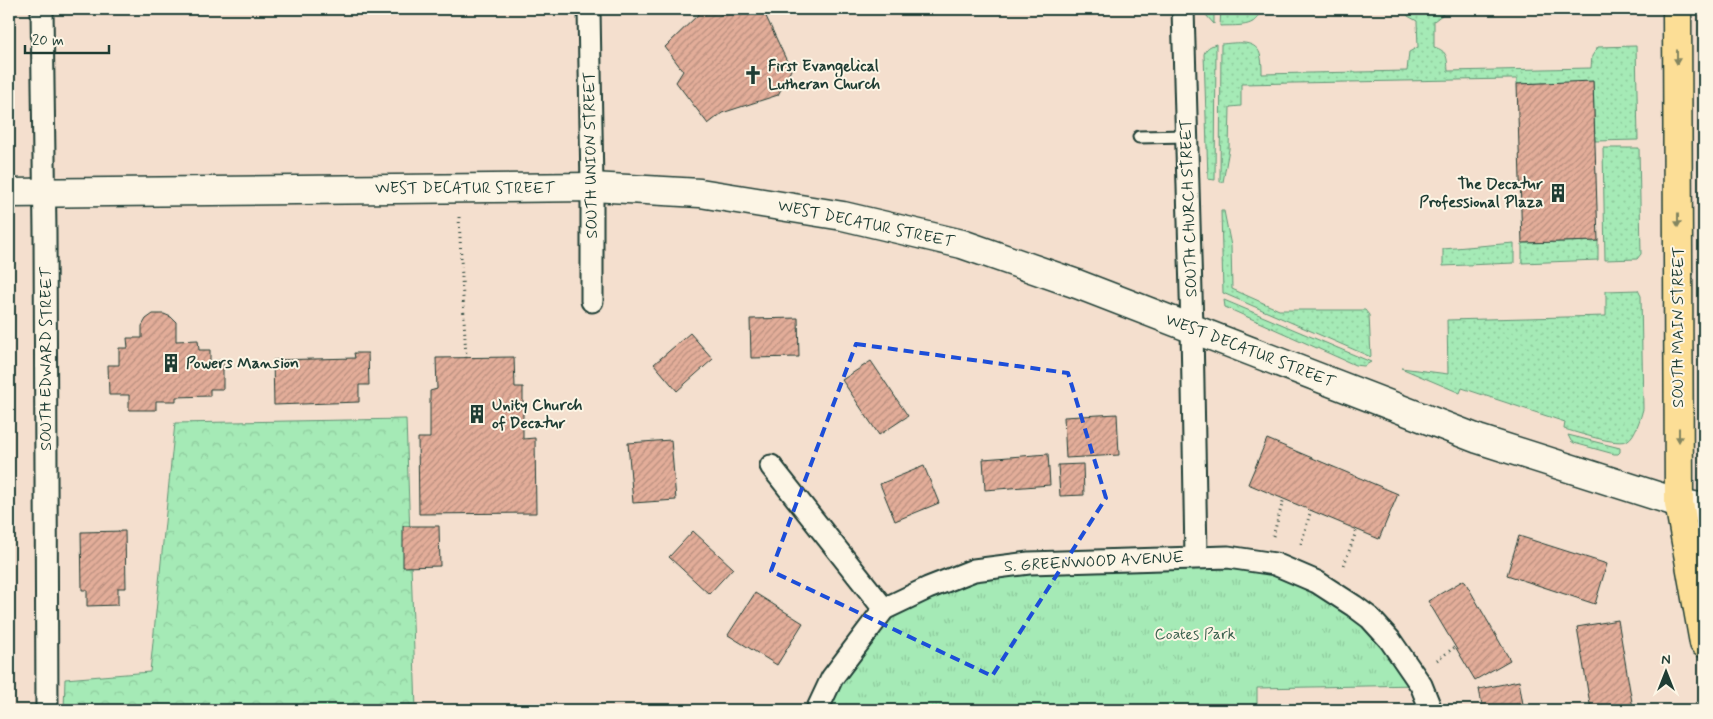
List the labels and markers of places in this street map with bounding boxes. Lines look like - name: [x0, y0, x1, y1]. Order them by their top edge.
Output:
- place label: First Evangelical Lutheran Church: [768, 56, 880, 95]
- church icon: First Evangelical Lutheran Church: [742, 64, 764, 86]
- place label: The Decatur Professional Plaza: [1419, 174, 1543, 213]
- building icon: The Decatur Professional Plaza: [1547, 182, 1569, 204]
- building icon: Powers Mansion: [160, 352, 182, 374]
- place label: Powers Mansion: [186, 353, 299, 374]
- place label: Unity Church of Decatur: [492, 395, 583, 434]
- building icon: Unity Church of Decatur: [466, 403, 488, 425]

